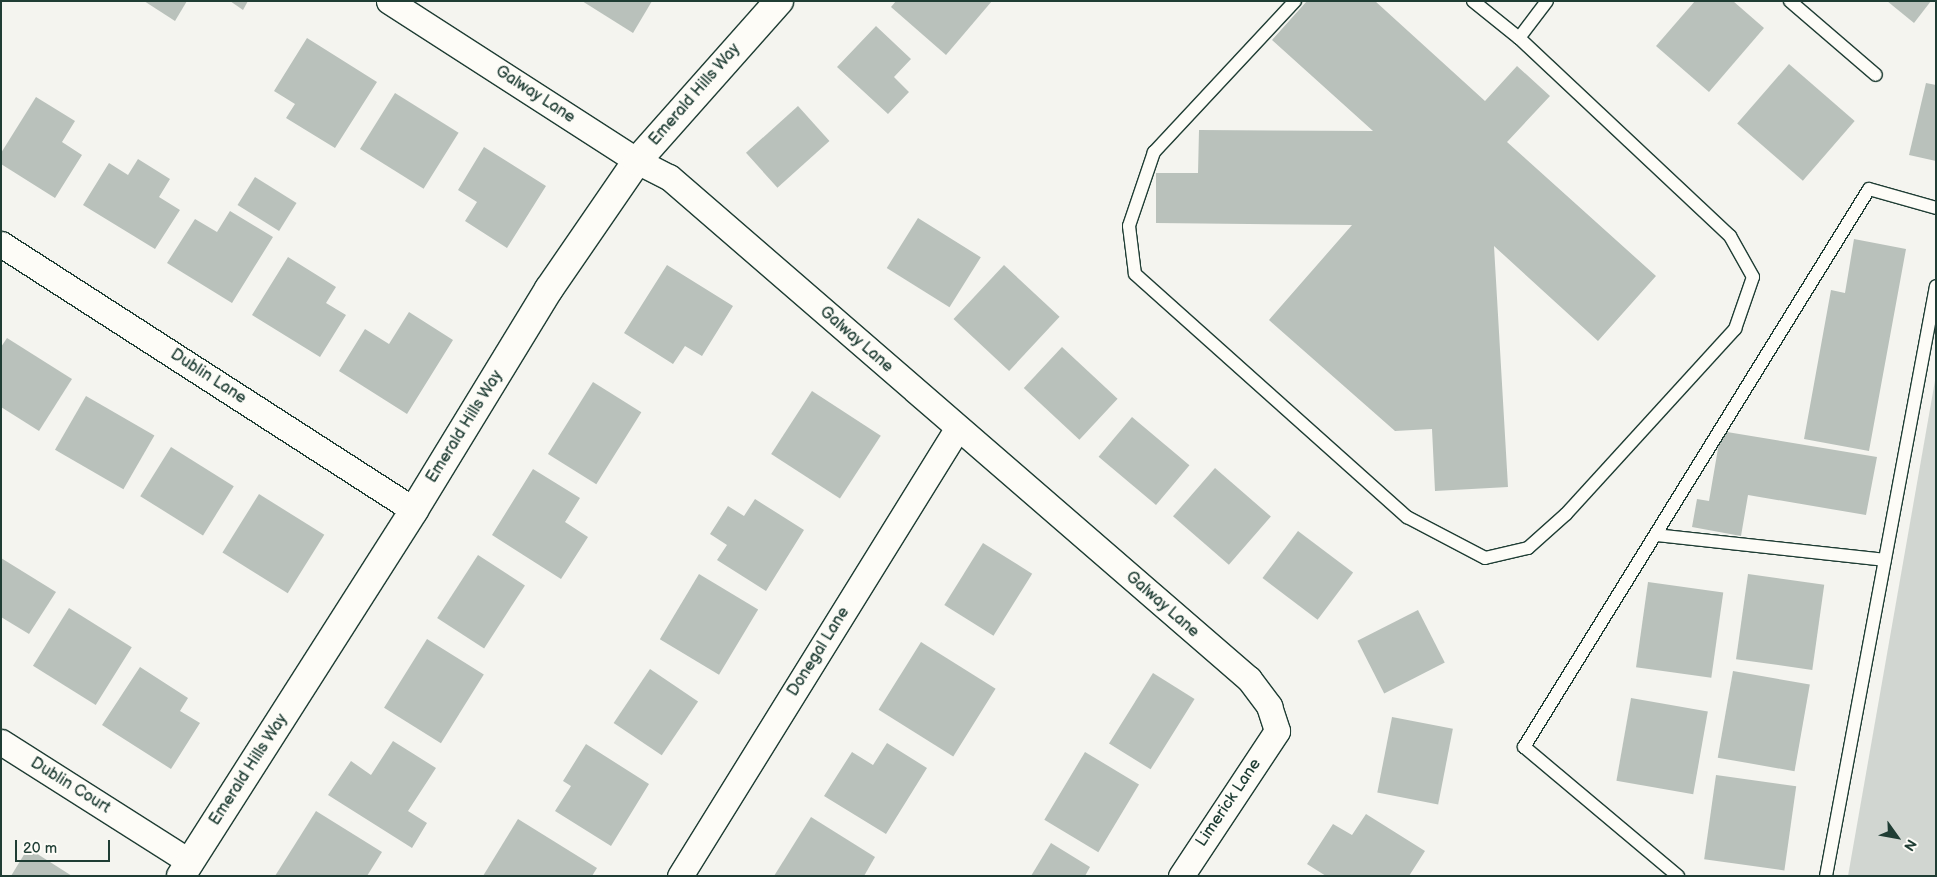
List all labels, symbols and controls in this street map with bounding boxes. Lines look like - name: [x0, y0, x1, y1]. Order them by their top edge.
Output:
- street label: Emerald Hills Way: [645, 40, 745, 150]
- street label: Galway Lane: [491, 62, 579, 128]
- street label: Galway Lane: [815, 303, 897, 377]
- street label: Dublin Lane: [166, 345, 250, 409]
- street label: Emerald Hills Way: [423, 367, 507, 487]
- street label: Galway Lane: [1121, 568, 1203, 642]
- street label: Donegal Lane: [784, 604, 854, 700]
- street label: Emerald Hills Way: [206, 710, 292, 830]
- street label: Dublin Court: [27, 754, 113, 818]
- street label: Limerick Lane: [1192, 755, 1266, 851]
- north arrow: [1872, 812, 1922, 862]
- scale bar: [18, 830, 112, 862]
- text: N: [1900, 836, 1920, 854]
- text: 20 m: [23, 839, 57, 858]

